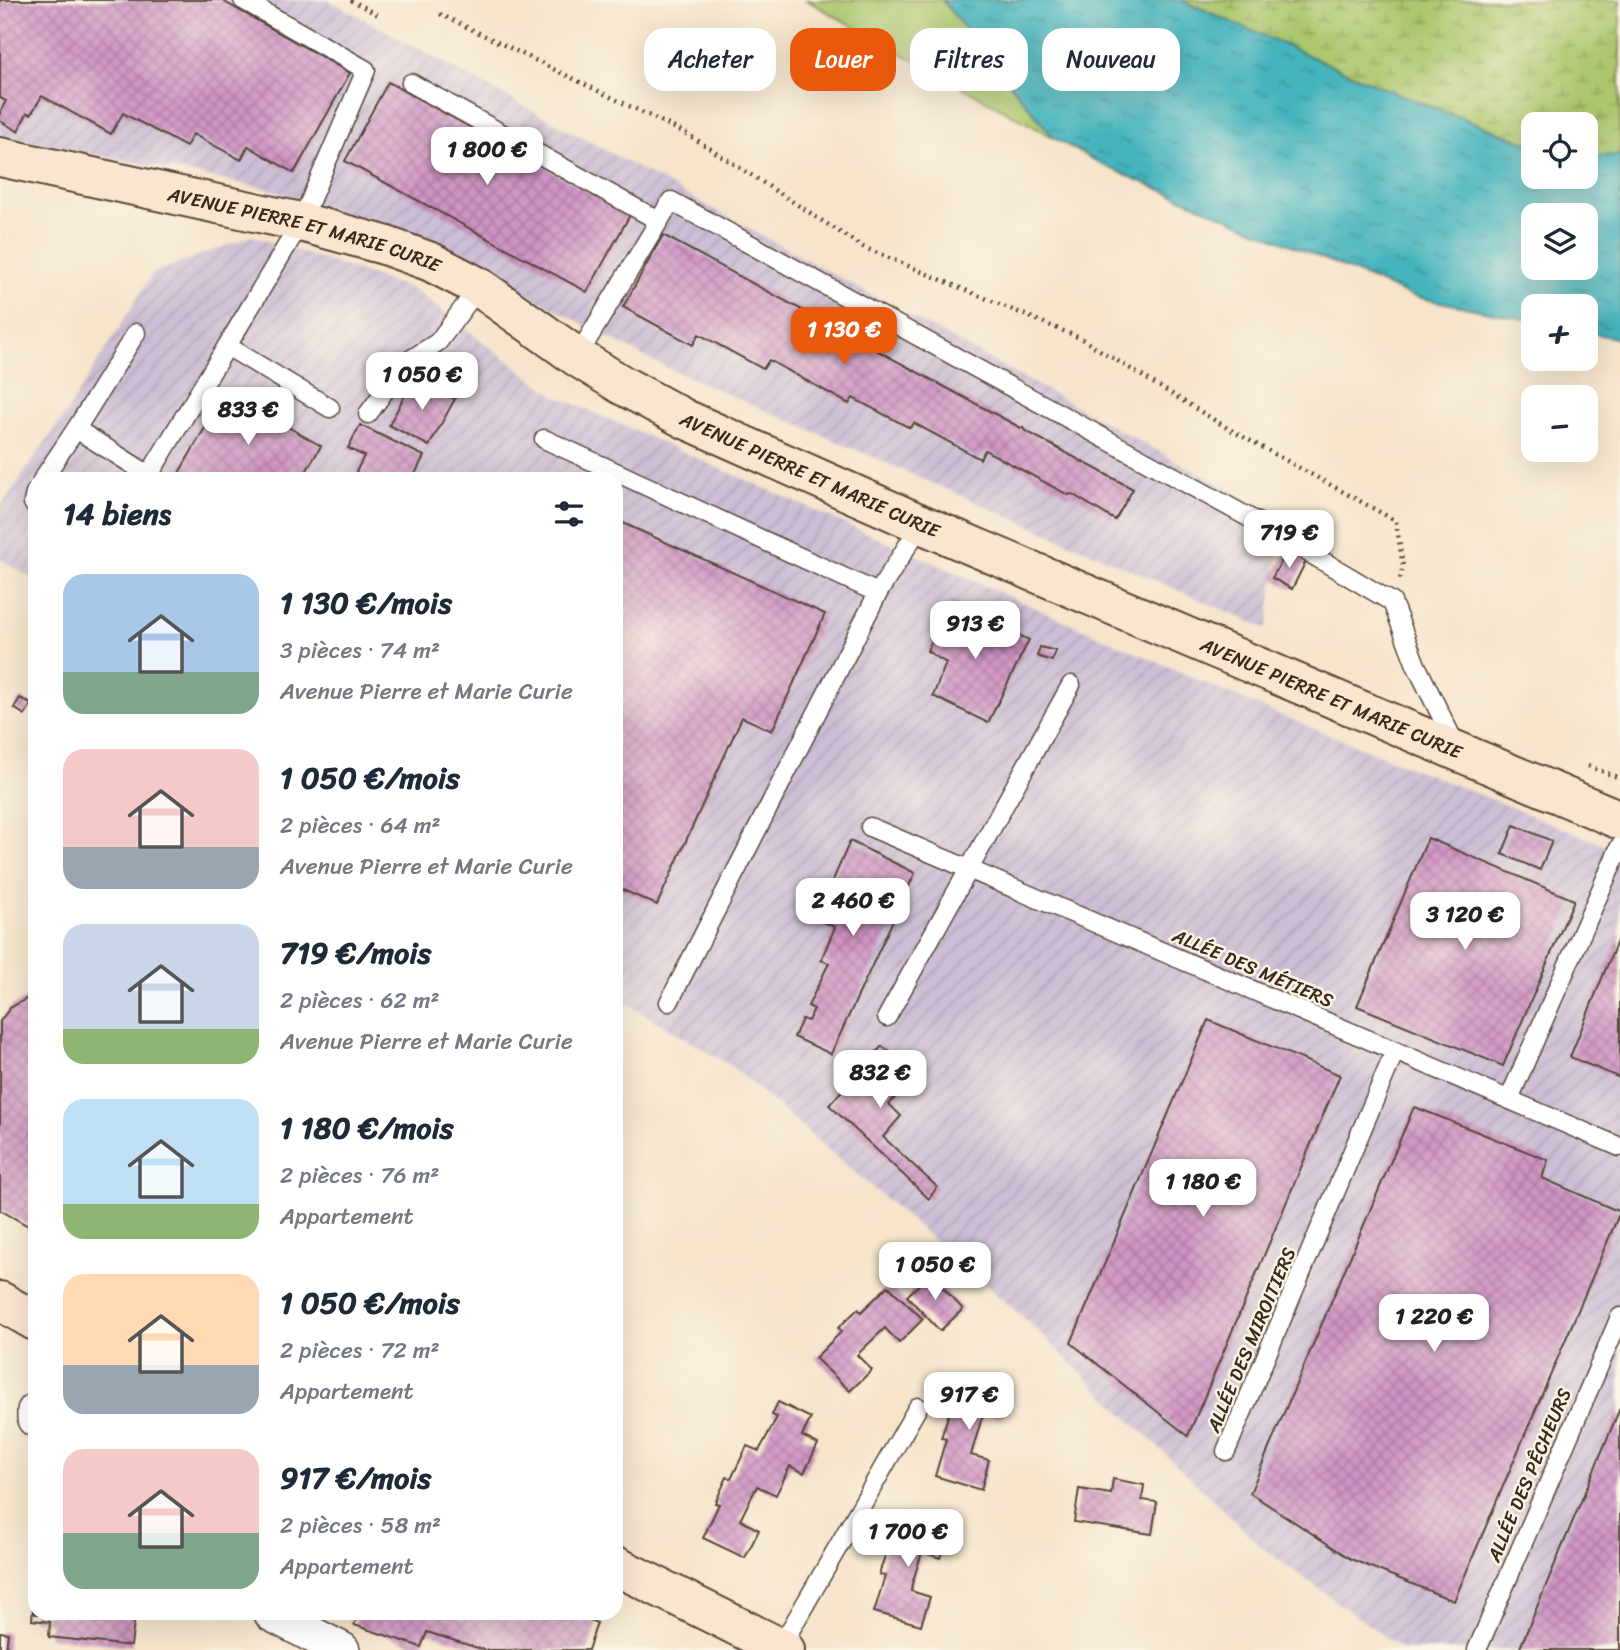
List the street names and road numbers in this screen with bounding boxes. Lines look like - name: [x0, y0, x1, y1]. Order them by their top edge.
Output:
- street label: AVENUE PIERRE ET MARIE CURIE: [164, 177, 449, 282]
- street label: AVENUE PIERRE ET MARIE CURIE: [674, 402, 947, 547]
- street label: AVENUE PIERRE ET MARIE CURIE: [1194, 627, 1469, 768]
- street label: ALLÉE DES MÉTIERS: [1166, 919, 1339, 1017]
- street label: ALLÉE DES MIROITIERS: [1197, 1242, 1305, 1439]
- street label: ALLÉE DES PÊCHEURS: [1477, 1383, 1581, 1568]

